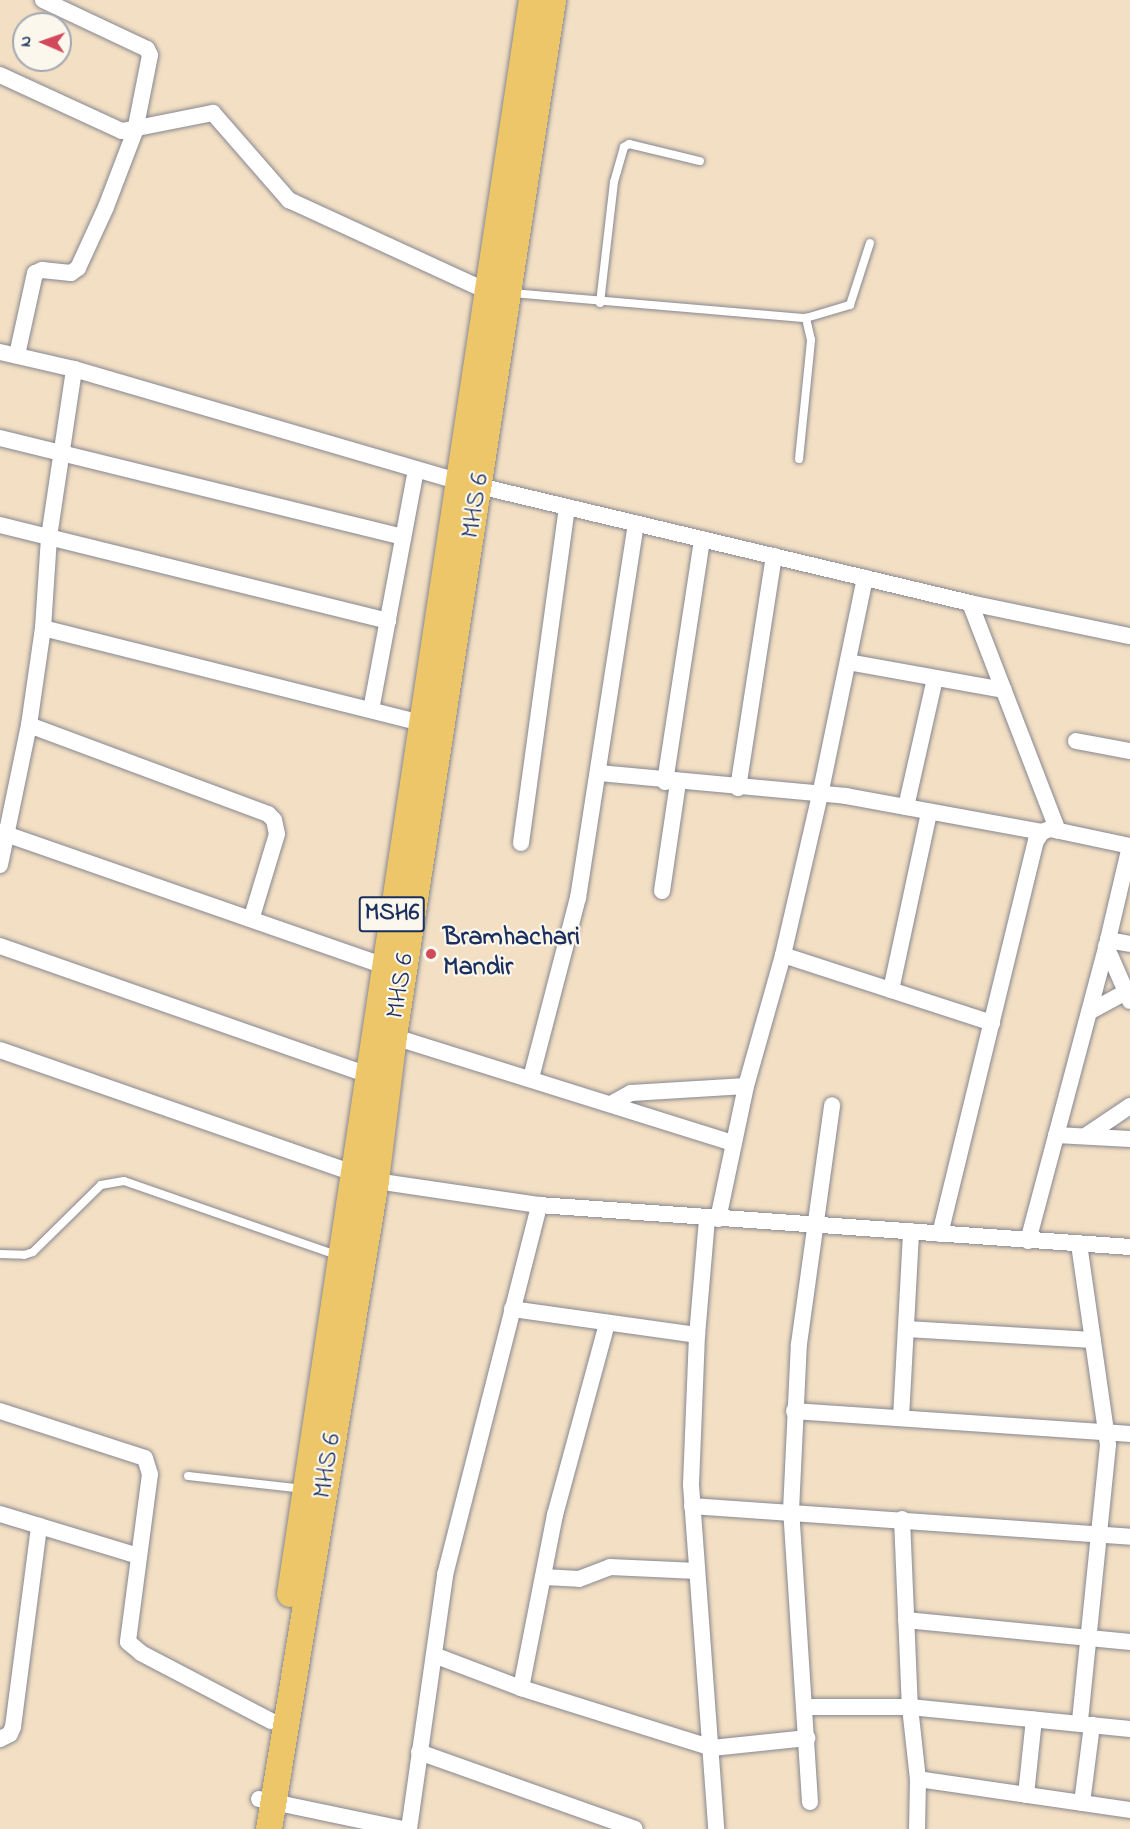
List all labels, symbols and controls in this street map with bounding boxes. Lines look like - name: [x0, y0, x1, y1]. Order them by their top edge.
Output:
- north arrow: [12, 12, 72, 72]
- text: N: [14, 36, 38, 47]
- street label: MHS 6: [456, 471, 498, 541]
- road number: MSH6: [358, 893, 426, 935]
- place label: Bramhachari Mandir: [443, 923, 580, 984]
- marker: Bramhachari Mandir: [424, 947, 438, 961]
- street label: MHS 6: [381, 951, 423, 1021]
- street label: MHS 6: [308, 1431, 350, 1501]

